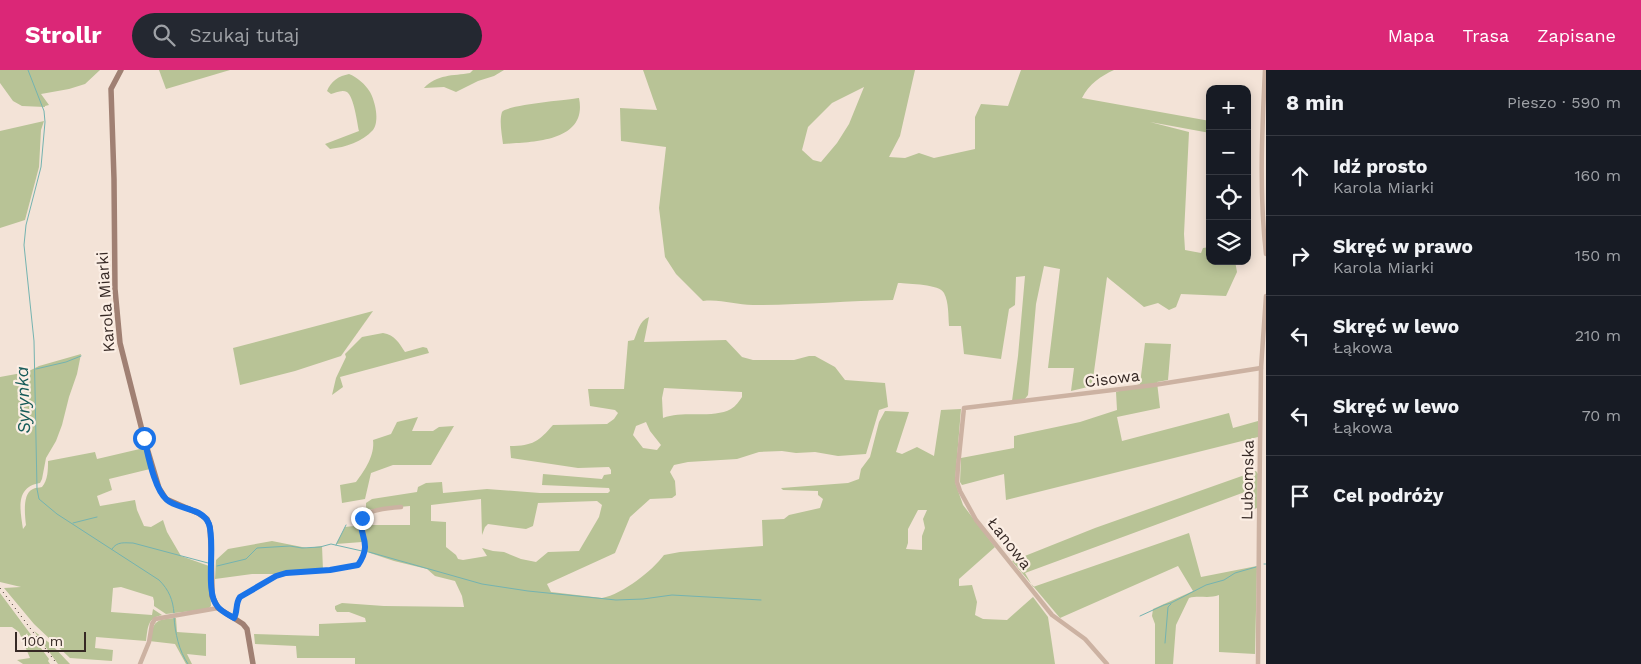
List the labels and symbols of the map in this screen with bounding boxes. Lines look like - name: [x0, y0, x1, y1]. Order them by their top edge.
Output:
- street label: Karola Miarki: [92, 251, 119, 353]
- water label: Syrynka: [11, 366, 34, 434]
- street label: Cisowa: [1083, 366, 1141, 391]
- route start: [133, 427, 156, 450]
- street label: Lubomska: [1237, 440, 1258, 520]
- route end: [351, 507, 374, 530]
- street label: Łanowa: [983, 514, 1036, 573]
- scale bar: [15, 629, 86, 652]

